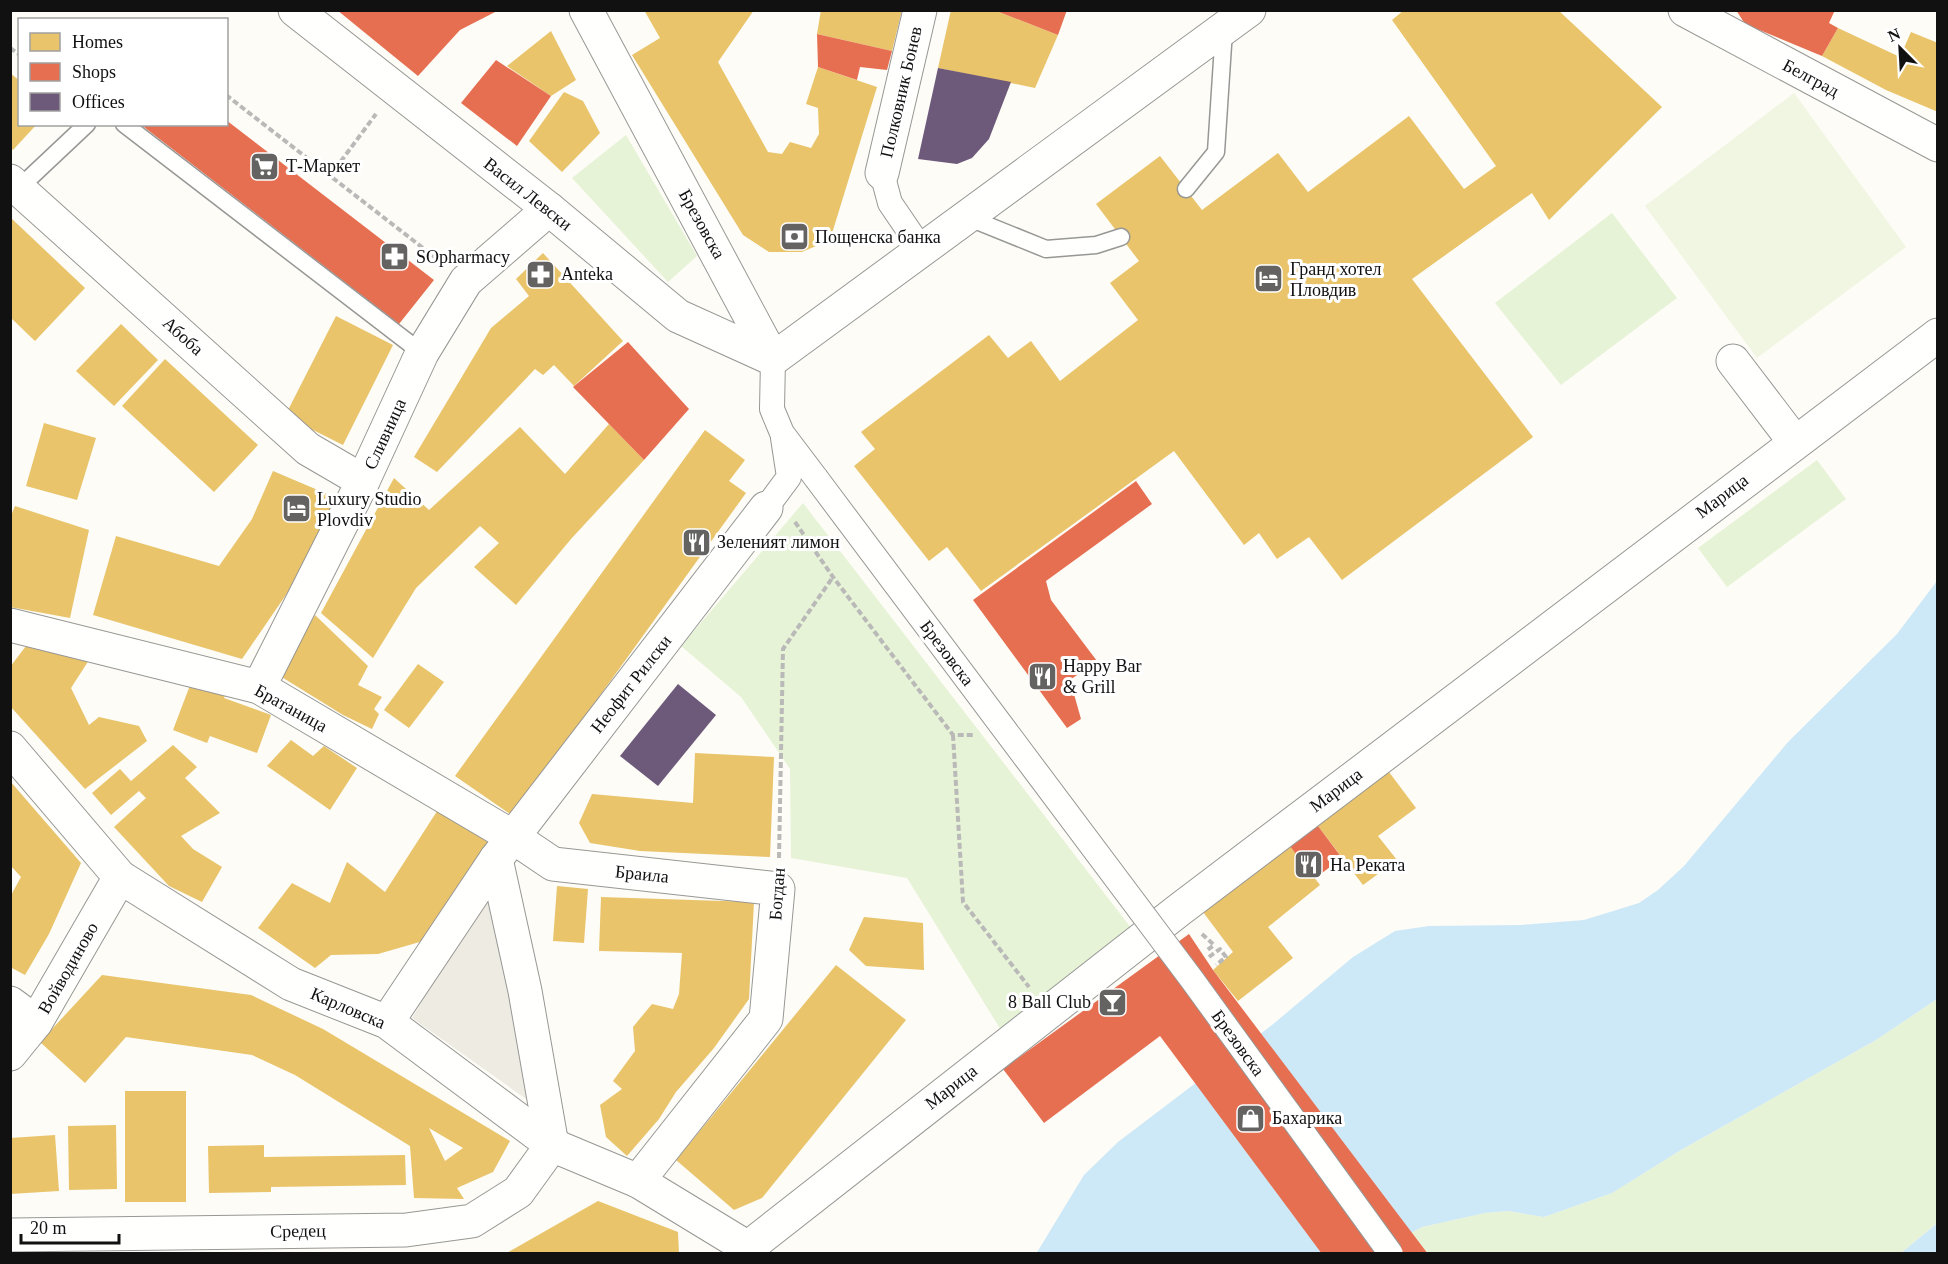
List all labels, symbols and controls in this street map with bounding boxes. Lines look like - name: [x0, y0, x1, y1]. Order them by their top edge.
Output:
- legend: [18, 18, 228, 126]
- north arrow: [1870, 18, 1930, 78]
- street label: Полковник Бонев: [876, 24, 926, 160]
- text: N: [1885, 24, 1903, 45]
- text: Homes: [72, 32, 123, 52]
- street label: Белград: [1779, 55, 1843, 101]
- text: Shops: [72, 62, 116, 82]
- text: Offices: [72, 92, 125, 112]
- supermarket icon: Т-Маркет: [249, 150, 281, 182]
- street label: Васил Левски: [480, 154, 576, 235]
- place label: Т-Маркет: [286, 156, 360, 176]
- street label: Брезовска: [675, 186, 729, 262]
- bank icon: Пощенска банка: [778, 221, 810, 253]
- place label: Пощенска банка: [815, 227, 941, 247]
- pharmacy icon: SOpharmacy: [379, 241, 411, 273]
- place label: SOpharmacy: [416, 247, 510, 267]
- pharmacy icon: Anteka: [524, 258, 556, 290]
- place label: Гранд хотел Пловдив: [1290, 259, 1381, 300]
- hotel icon: Гранд хотел Пловдив: [1253, 263, 1285, 295]
- place label: Anteka: [561, 264, 613, 284]
- street label: Абоба: [159, 313, 207, 359]
- street label: Сливница: [360, 395, 410, 473]
- street label: Марица: [1692, 470, 1752, 522]
- place label: Luxury Studio Plovdiv: [317, 489, 422, 530]
- hotel icon: Luxury Studio Plovdiv: [280, 493, 312, 525]
- restaurant icon: Зеленият лимон: [680, 526, 712, 558]
- place label: Зеленият лимон: [717, 532, 840, 552]
- street label: Брезовска: [916, 616, 978, 690]
- street label: Неофит Рилски: [587, 631, 676, 737]
- place label: Happy Bar & Grill: [1063, 656, 1141, 697]
- restaurant icon: Happy Bar & Grill: [1026, 660, 1058, 692]
- street label: Братаница: [251, 680, 331, 736]
- street label: Марица: [1306, 764, 1366, 816]
- restaurant icon: На Реката: [1293, 849, 1325, 881]
- place label: На Реката: [1330, 855, 1405, 875]
- street label: Браила: [614, 861, 670, 887]
- street label: Богдан: [765, 867, 789, 921]
- street label: Войводиново: [34, 919, 102, 1017]
- street label: Карловска: [308, 983, 388, 1033]
- bar icon: 8 Ball Club: [1096, 986, 1128, 1018]
- place label: 8 Ball Club: [1008, 992, 1091, 1012]
- street label: Брезовска: [1207, 1006, 1269, 1080]
- street label: Марица: [921, 1061, 981, 1113]
- shop icon: Бахарика: [1235, 1102, 1267, 1134]
- place label: Бахарика: [1272, 1108, 1342, 1128]
- scale bar: [21, 1207, 118, 1245]
- text: 20 m: [30, 1218, 67, 1238]
- street label: Средец: [270, 1221, 326, 1241]

